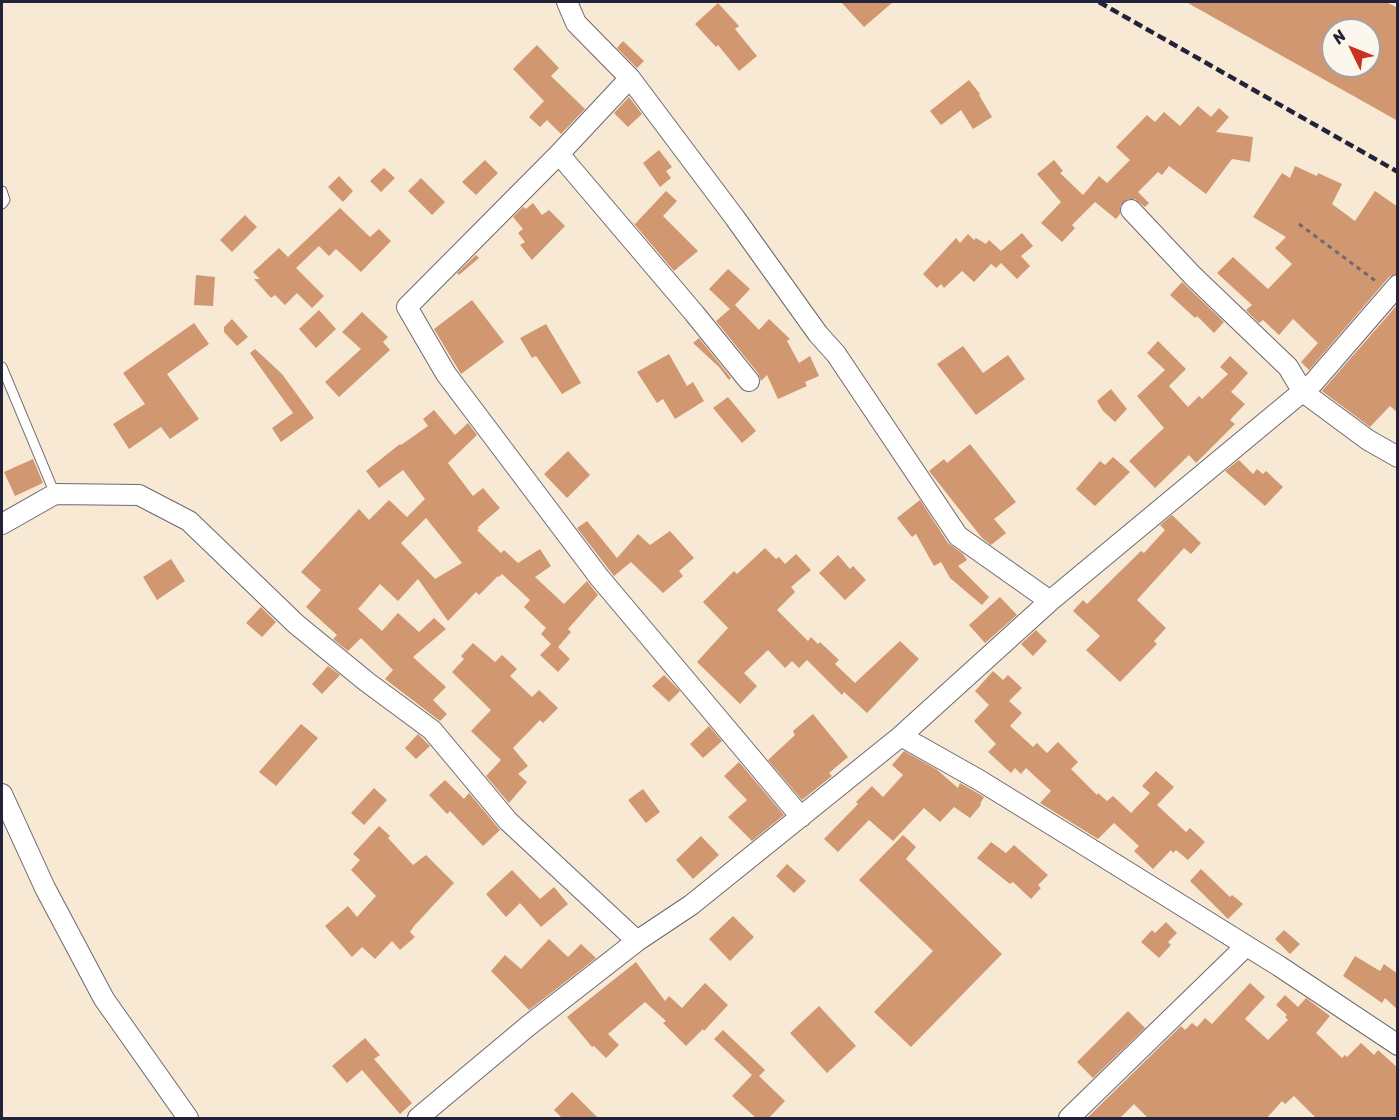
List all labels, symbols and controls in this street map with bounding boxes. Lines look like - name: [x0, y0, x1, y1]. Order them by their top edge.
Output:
- north arrow: [1321, 18, 1381, 78]
- text: N: [1325, 23, 1353, 51]

